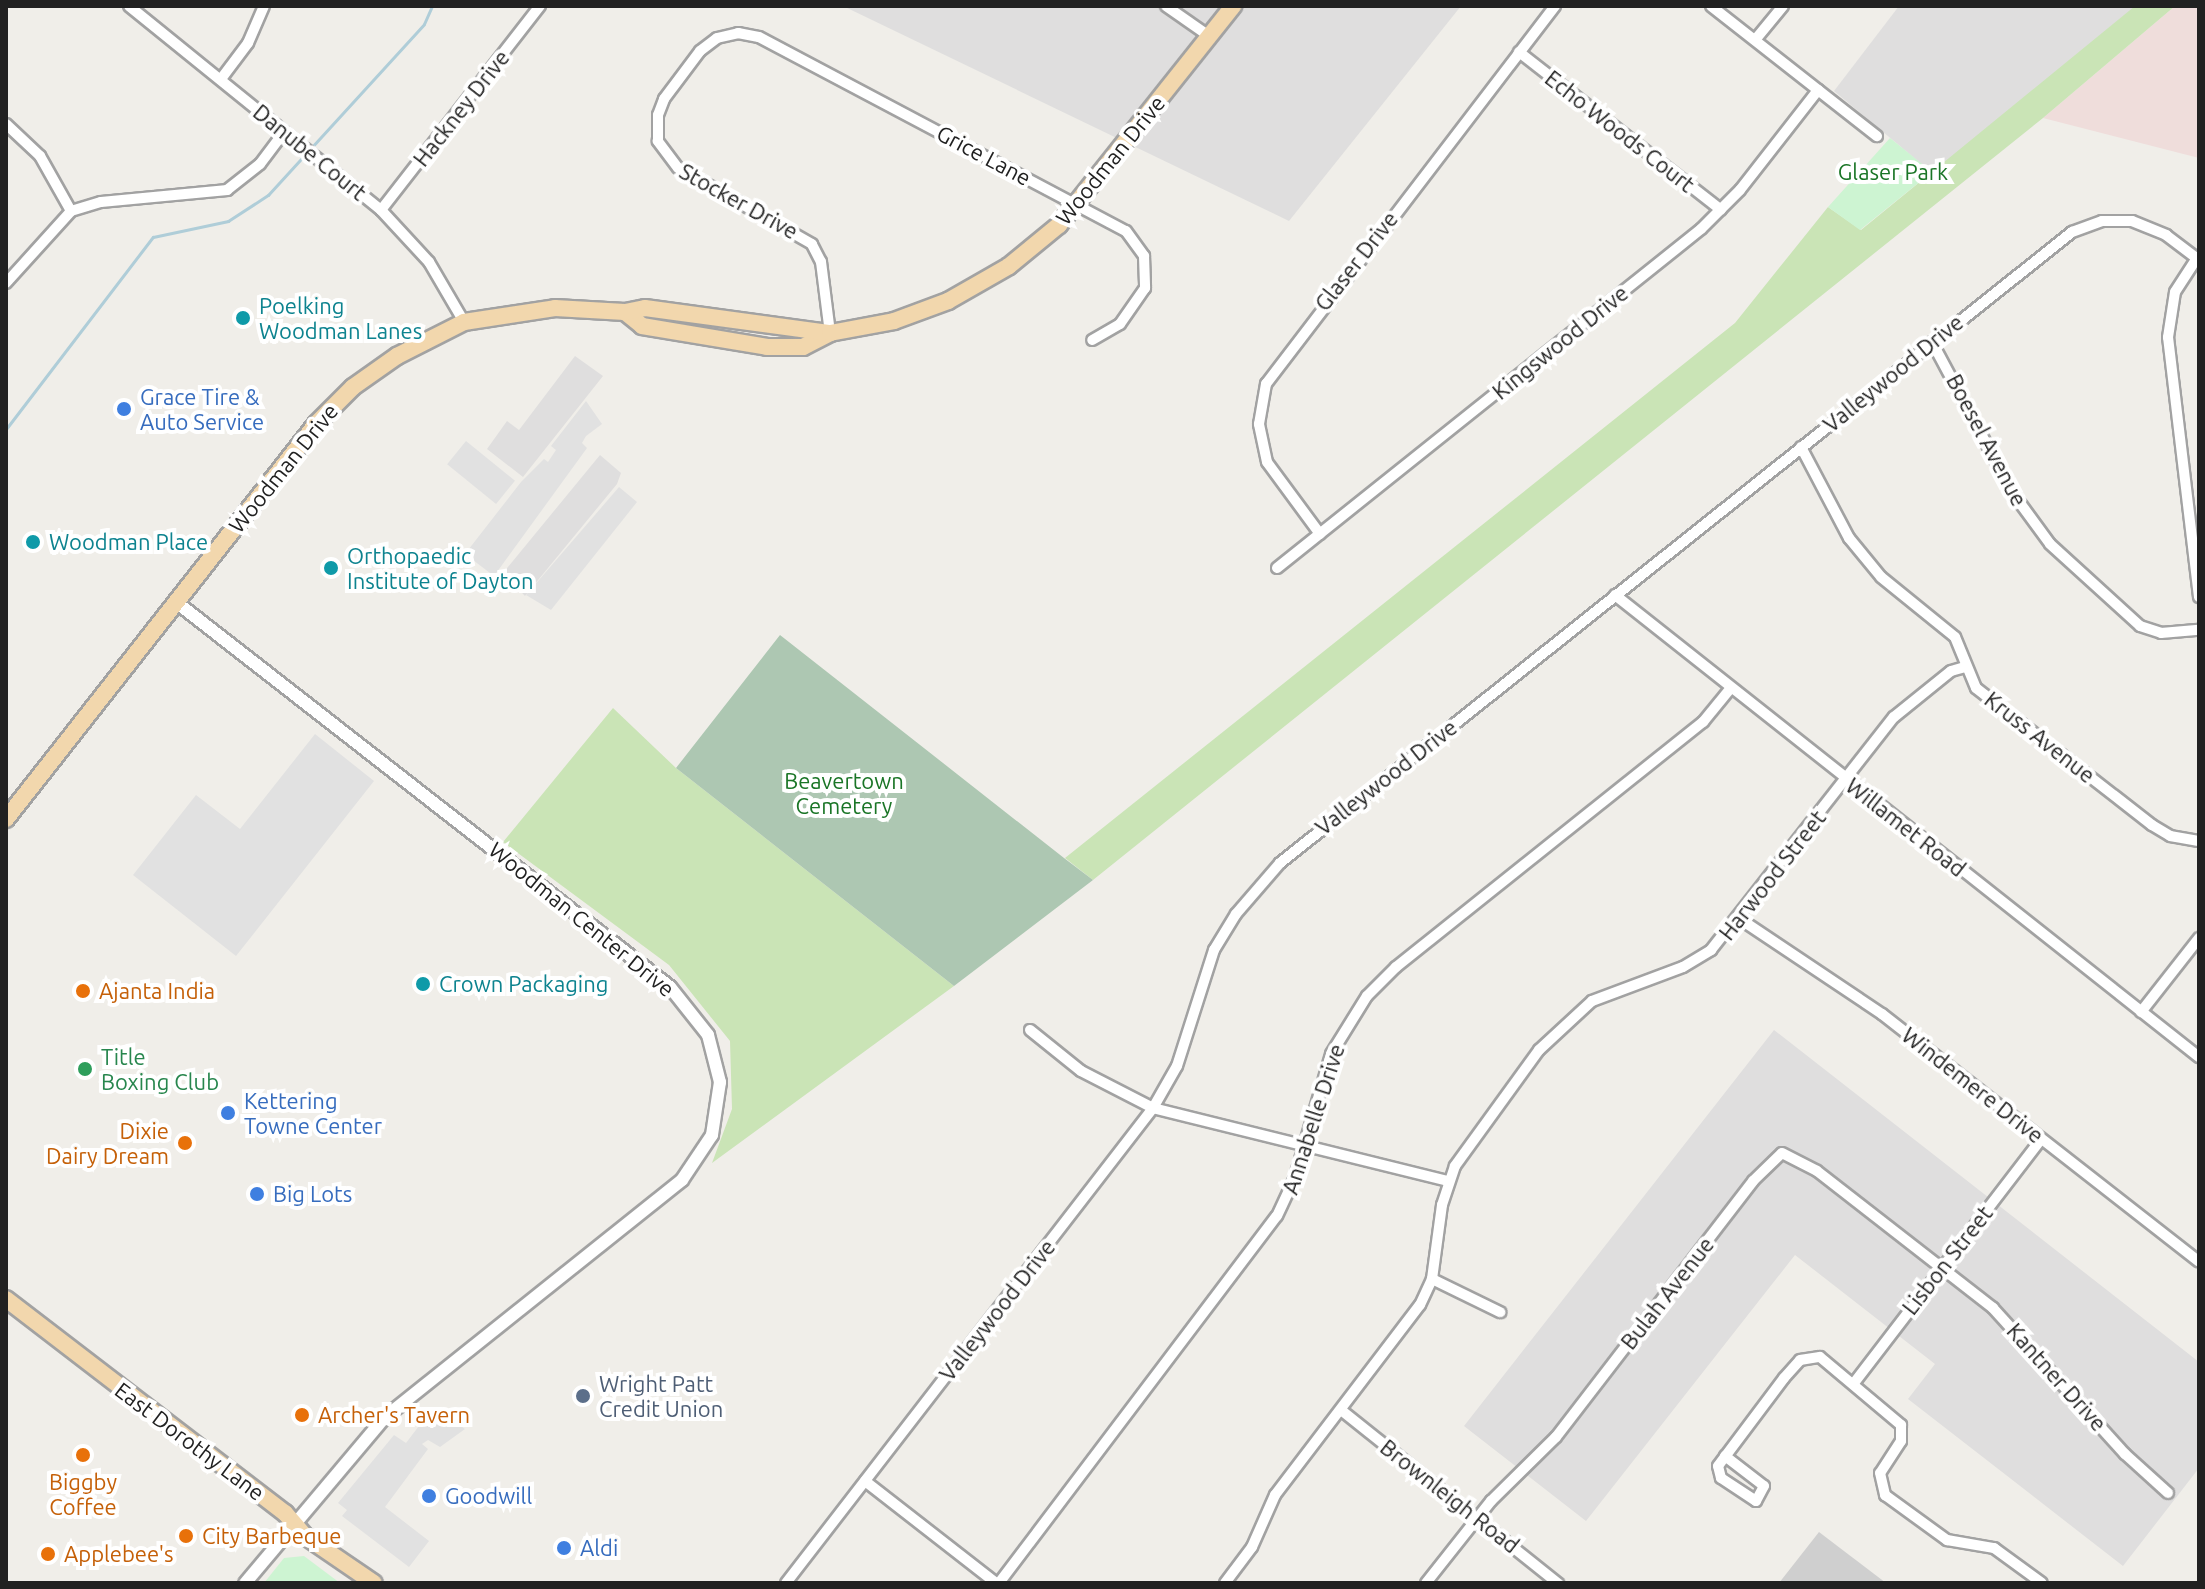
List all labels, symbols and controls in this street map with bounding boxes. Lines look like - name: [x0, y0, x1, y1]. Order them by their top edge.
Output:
- street label: Hackney Drive: [407, 45, 515, 171]
- street label: Echo Woods Court: [1540, 65, 1700, 197]
- street label: Woodman Drive: [1050, 90, 1170, 230]
- street label: Danube Court: [248, 98, 372, 206]
- street label: Grice Lane: [932, 119, 1036, 191]
- street label: Stocker Drive: [675, 158, 803, 244]
- park label: Glaser Park: [1838, 159, 1948, 185]
- street label: Glaser Drive: [1309, 206, 1403, 316]
- street label: Kingswood Drive: [1487, 279, 1633, 405]
- place label: Poelking Woodman Lanes: [259, 292, 422, 344]
- marker: Poelking Woodman Lanes: [234, 309, 252, 327]
- street label: Valleywood Drive: [1818, 309, 1968, 437]
- street label: Boesel Avenue: [1941, 370, 2033, 510]
- place label: Grace Tire & Auto Service: [140, 383, 264, 434]
- street label: Woodman Drive: [223, 398, 343, 538]
- marker: Grace Tire & Auto Service: [115, 400, 133, 418]
- place label: Woodman Place: [49, 529, 208, 555]
- marker: Woodman Place: [24, 533, 42, 551]
- place label: Orthopaedic Institute of Dayton: [347, 542, 533, 594]
- marker: Orthopaedic Institute of Dayton: [322, 559, 340, 577]
- street label: Kruss Avenue: [1980, 686, 2100, 788]
- street label: Valleywood Drive: [1310, 714, 1462, 840]
- park label: Beavertown Cemetery: [784, 767, 904, 818]
- street label: Willamet Road: [1841, 772, 1971, 882]
- street label: Harwood Street: [1713, 805, 1831, 945]
- street label: Woodman Center Drive: [484, 836, 680, 1002]
- place label: Crown Packaging: [439, 971, 608, 997]
- marker: Crown Packaging: [414, 975, 432, 993]
- place label: Ajanta India: [99, 978, 215, 1004]
- marker: Ajanta India: [74, 982, 92, 1000]
- street label: Windemere Drive: [1897, 1022, 2049, 1148]
- street label: Annabelle Drive: [1276, 1041, 1350, 1197]
- place label: Title Boxing Club: [101, 1043, 219, 1094]
- marker: Title Boxing Club: [76, 1060, 94, 1078]
- place label: Kettering Towne Center: [244, 1087, 382, 1138]
- marker: Kettering Towne Center: [219, 1104, 237, 1122]
- place label: Dixie Dairy Dream: [46, 1117, 169, 1168]
- marker: Dixie Dairy Dream: [176, 1134, 194, 1152]
- place label: Big Lots: [273, 1181, 352, 1207]
- marker: Big Lots: [248, 1185, 266, 1203]
- street label: Lisbon Street: [1896, 1200, 1998, 1320]
- street label: Bulah Avenue: [1615, 1232, 1719, 1354]
- street label: Valleywood Drive: [934, 1234, 1060, 1386]
- street label: Kantner Drive: [2002, 1318, 2112, 1436]
- place label: Wright Patt Credit Union: [599, 1370, 723, 1422]
- street label: East Dorothy Lane: [110, 1376, 270, 1506]
- marker: Wright Patt Credit Union: [574, 1387, 592, 1405]
- place label: Archer's Tavern: [318, 1402, 470, 1428]
- marker: Archer's Tavern: [293, 1406, 311, 1424]
- street label: Brownleigh Road: [1375, 1434, 1525, 1558]
- marker: Biggby Coffee: [74, 1446, 92, 1464]
- place label: Biggby Coffee: [49, 1468, 117, 1520]
- place label: Goodwill: [445, 1483, 532, 1509]
- marker: Goodwill: [420, 1487, 438, 1505]
- place label: City Barbeque: [202, 1523, 341, 1549]
- marker: City Barbeque: [177, 1527, 195, 1545]
- place label: Aldi: [580, 1535, 618, 1561]
- marker: Aldi: [555, 1539, 573, 1557]
- place label: Applebee's: [64, 1541, 174, 1567]
- marker: Applebee's: [39, 1545, 57, 1563]

